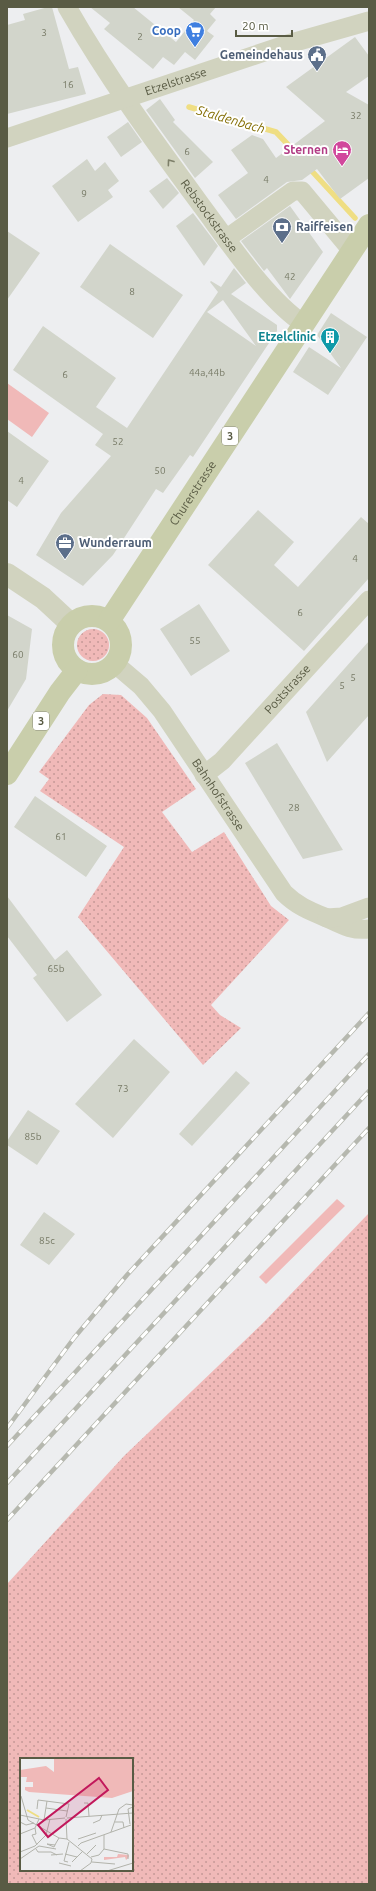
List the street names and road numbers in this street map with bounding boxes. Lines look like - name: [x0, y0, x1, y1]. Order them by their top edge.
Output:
- street label: Etzelstrasse: [143, 65, 208, 97]
- street label: Rebstockstrasse: [178, 177, 241, 255]
- road number: 3: [222, 427, 238, 445]
- street label: Churerstrasse: [167, 458, 218, 528]
- street label: Poststrasse: [262, 662, 313, 716]
- road number: 3: [33, 712, 49, 730]
- street label: Bahnhofstrasse: [190, 756, 247, 833]

